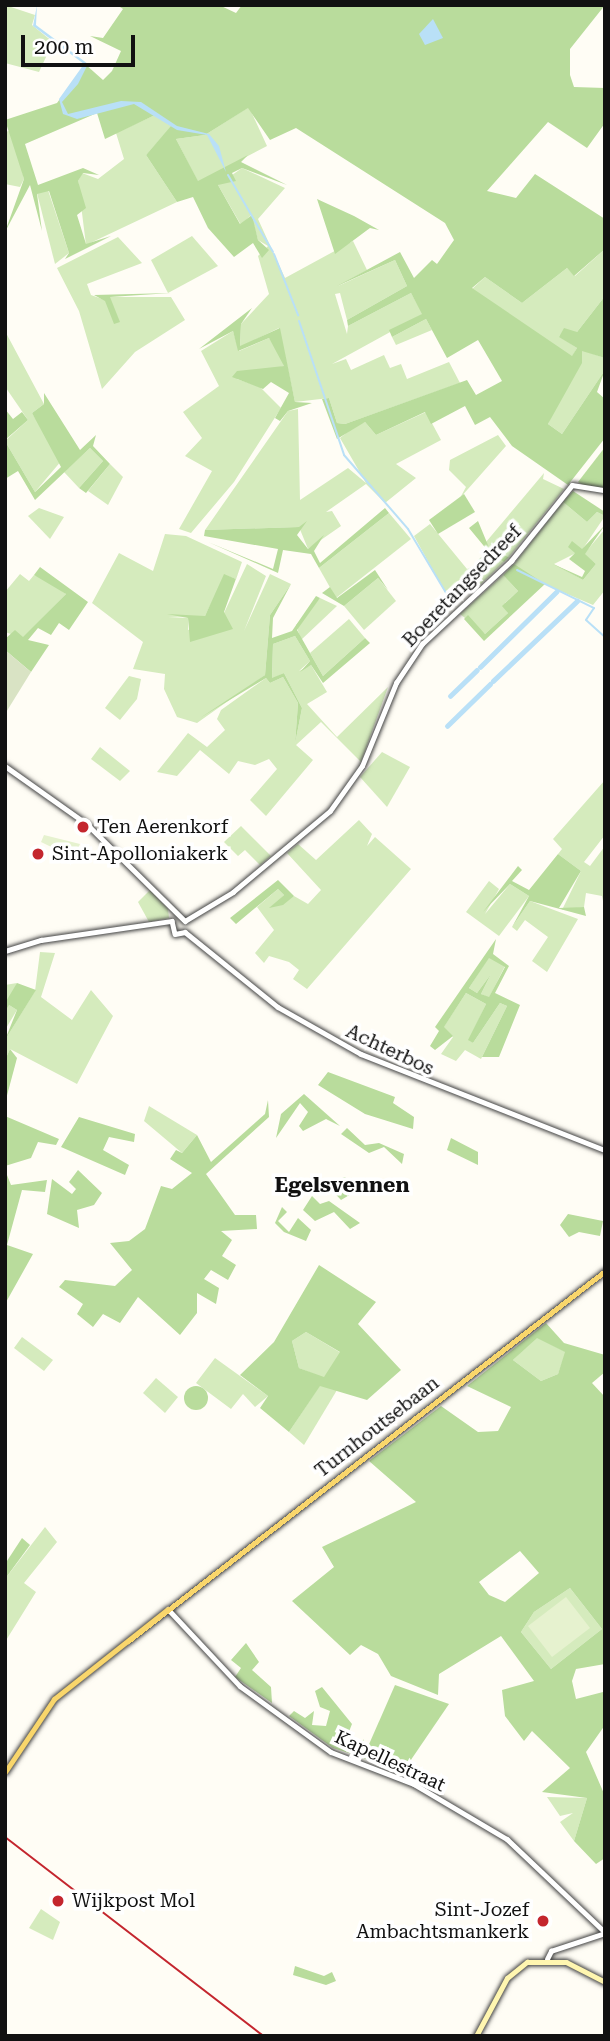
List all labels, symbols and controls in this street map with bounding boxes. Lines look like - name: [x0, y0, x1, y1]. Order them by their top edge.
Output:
- scale bar: [24, 21, 138, 65]
- text: 200 m: [34, 35, 94, 59]
- street label: Boeretangsedreef: [398, 520, 526, 652]
- place label: Ten Aerenkorf: [97, 816, 228, 838]
- marker: Ten Aerenkorf: [75, 819, 91, 835]
- place label: Sint-Apolloniakerk: [52, 843, 228, 865]
- marker: Sint-Apolloniakerk: [30, 846, 46, 862]
- street label: Achterbos: [342, 1020, 438, 1080]
- district label: Egelsvennen: [274, 1172, 410, 1198]
- street label: Turnhoutsebaan: [311, 1372, 443, 1482]
- street label: Kapellestraat: [331, 1725, 449, 1797]
- place label: Wijkpost Mol: [72, 1890, 195, 1912]
- marker: Wijkpost Mol: [50, 1893, 66, 1909]
- place label: Sint-Jozef Ambachtsmankerk: [356, 1899, 529, 1943]
- marker: Sint-Jozef Ambachtsmankerk: [535, 1913, 551, 1929]

